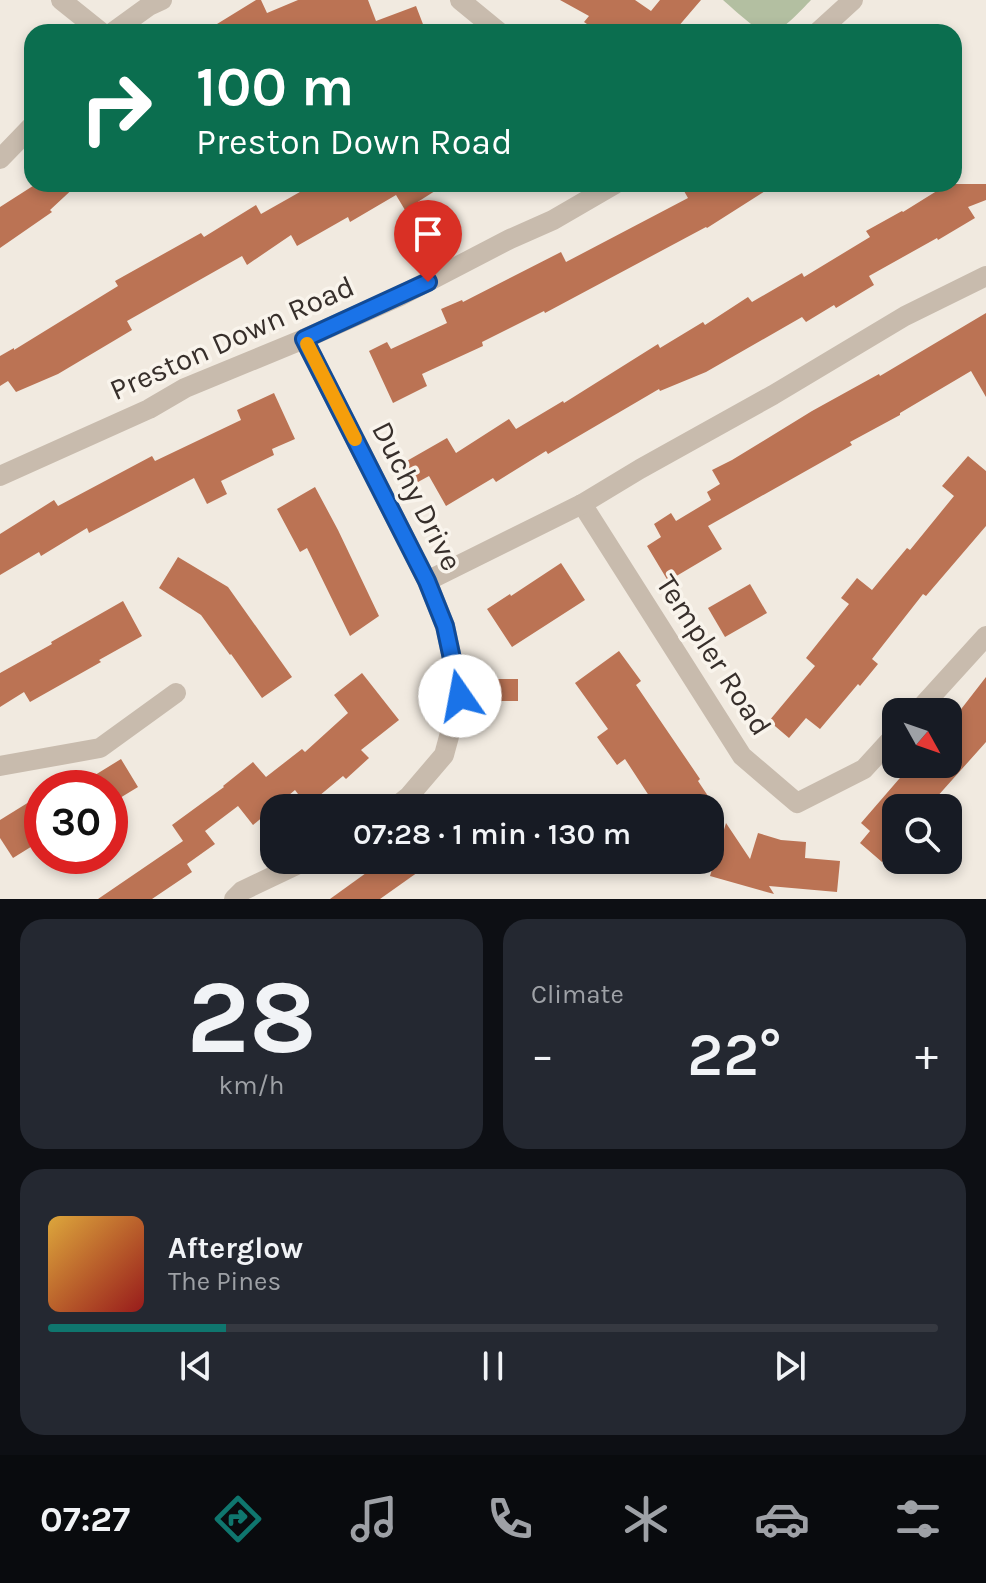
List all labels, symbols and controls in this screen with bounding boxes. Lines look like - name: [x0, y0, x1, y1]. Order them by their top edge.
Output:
- text: 100 m: [196, 54, 354, 119]
- icon: right: [64, 56, 168, 160]
- text: Preston Down Road: [196, 121, 513, 163]
- pin: [394, 200, 462, 282]
- icon: arrive: [406, 212, 450, 256]
- street label: Preston Down Road: [104, 268, 360, 408]
- street label: Duchy Drive: [364, 415, 470, 577]
- street label: Templer Road: [649, 568, 779, 742]
- position arrow: [418, 654, 502, 738]
- north arrow: [882, 698, 962, 778]
- map controls: [882, 698, 962, 874]
- speed limit sign: 30: [24, 770, 128, 874]
- button: search: [882, 794, 962, 874]
- text: 07:28 · 1 min · 130 m: [353, 816, 631, 852]
- text: 28: [186, 957, 317, 1078]
- text: Climate: [531, 979, 624, 1010]
- text: 22°: [687, 1020, 782, 1090]
- text: −: [531, 1030, 554, 1081]
- text: +: [915, 1030, 938, 1081]
- text: km/h: [219, 1070, 284, 1101]
- text: Afterglow: [168, 1230, 303, 1266]
- text: The Pines: [168, 1266, 281, 1297]
- icon: previous: [174, 1344, 218, 1388]
- icon: pause: [471, 1344, 515, 1388]
- icon: next: [768, 1344, 812, 1388]
- icon: directions: [210, 1491, 266, 1547]
- icon: music: [346, 1491, 402, 1547]
- icon: phone: [482, 1491, 538, 1547]
- icon: climate: [618, 1491, 674, 1547]
- icon: car: [754, 1491, 810, 1547]
- icon: filters: [890, 1491, 946, 1547]
- text: 07:27: [40, 1498, 130, 1540]

